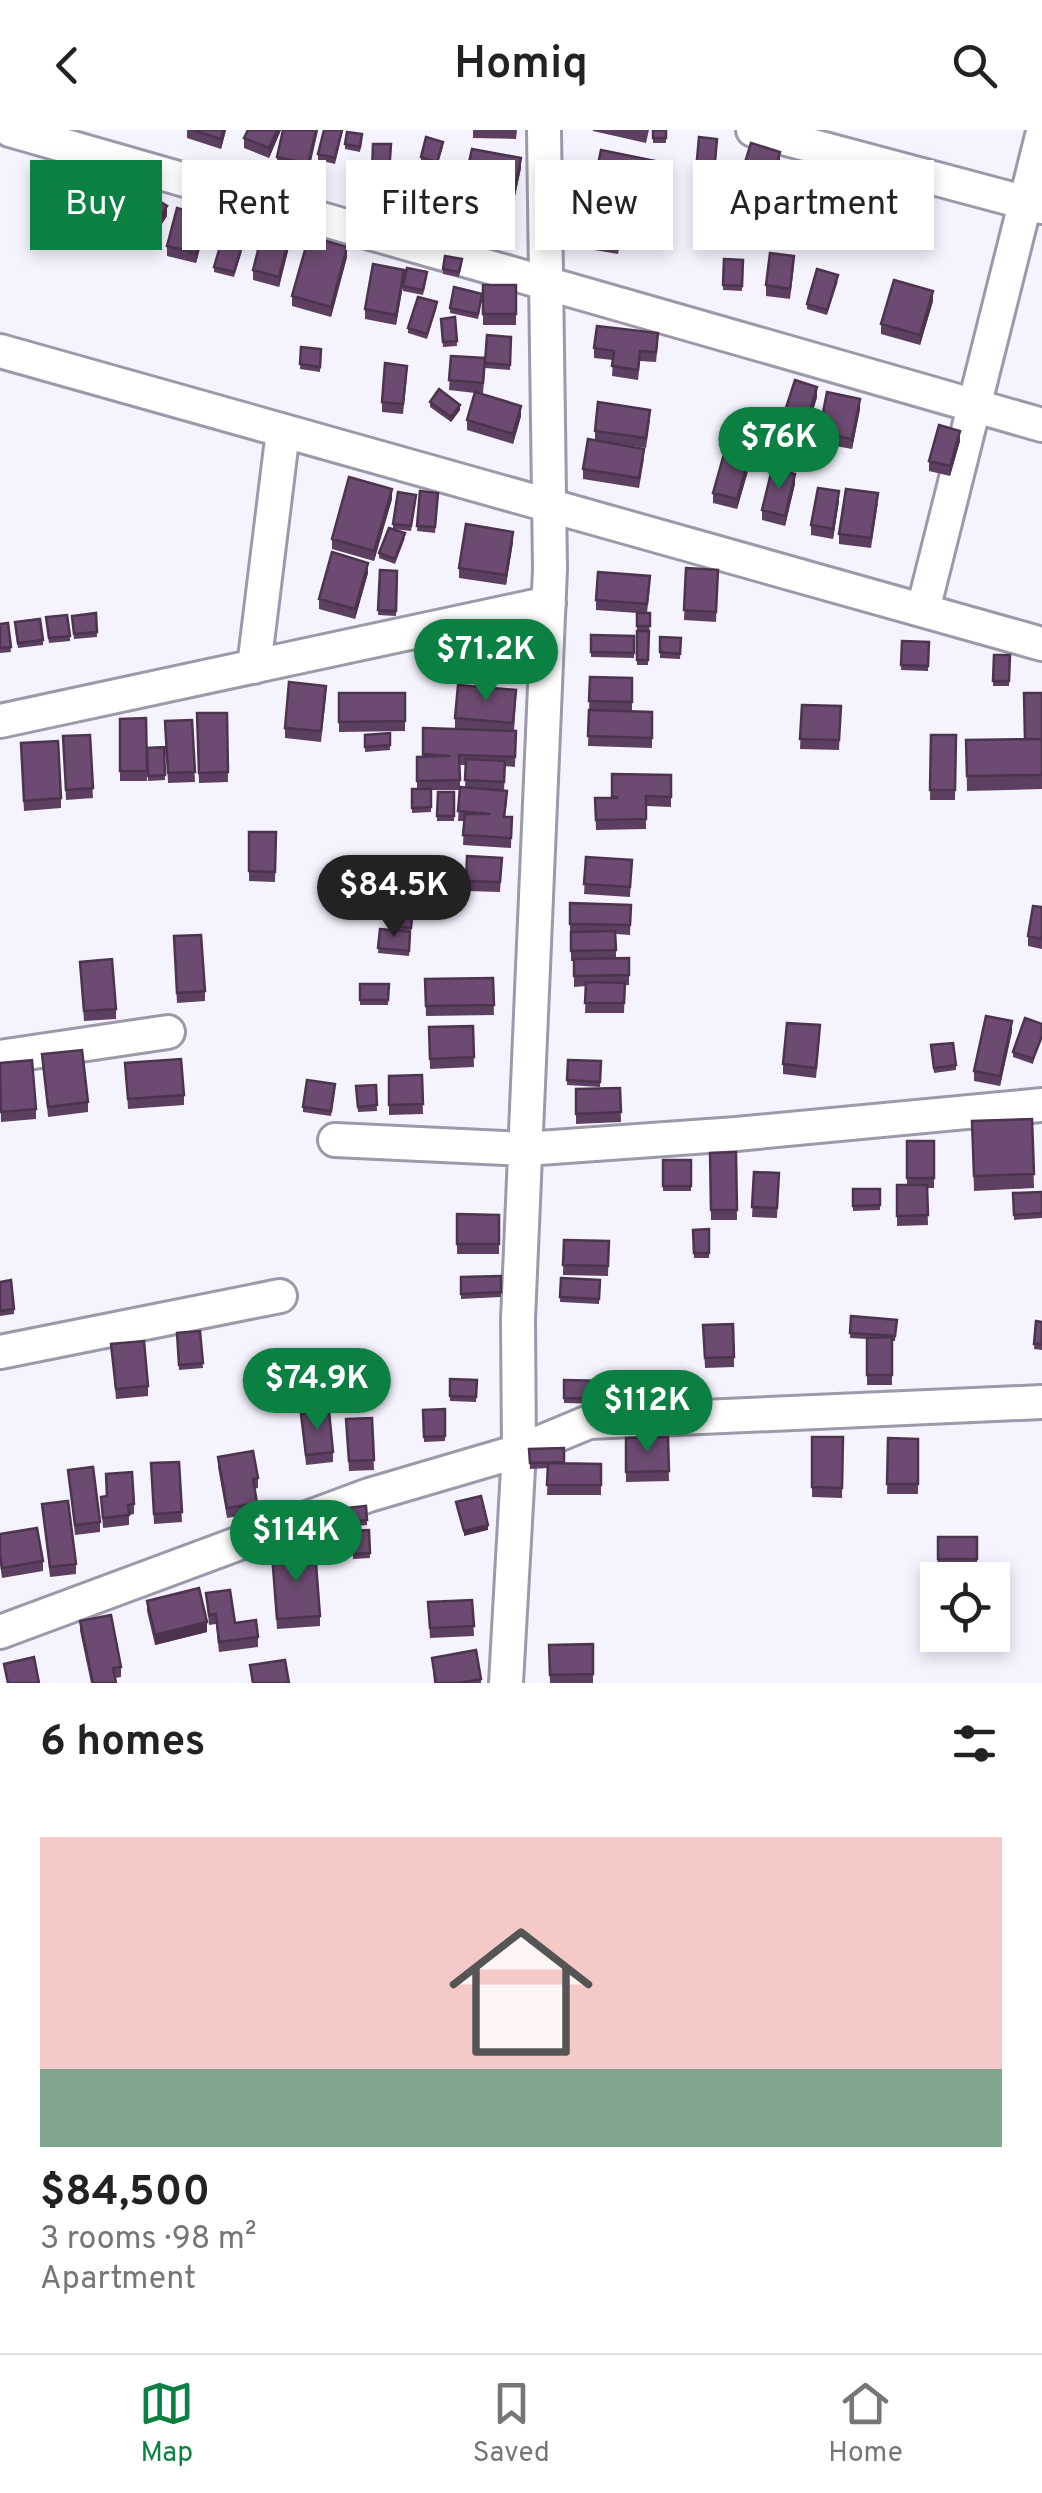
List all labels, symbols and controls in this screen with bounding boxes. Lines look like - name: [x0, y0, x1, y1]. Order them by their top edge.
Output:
- text: Homiq: [454, 37, 588, 94]
- icon: back: [40, 38, 95, 93]
- icon: search: [947, 38, 1002, 93]
- chip: Buy: [30, 160, 162, 250]
- chip: Rent: [182, 160, 326, 250]
- chip: Filters: [346, 160, 515, 250]
- chip: New: [535, 160, 673, 250]
- chip: Apartment: [693, 160, 934, 250]
- pin: $76K: [720, 407, 838, 492]
- text: $76K: [740, 419, 818, 459]
- pin: $71.2K: [405, 619, 567, 704]
- text: $71.2K: [436, 631, 536, 671]
- pin: $84.5K: [313, 855, 475, 940]
- text: $84.5K: [339, 867, 449, 907]
- pin: $74.9K: [236, 1348, 398, 1433]
- text: $74.9K: [265, 1360, 369, 1400]
- pin: $112K: [577, 1370, 717, 1455]
- text: $112K: [603, 1382, 691, 1422]
- pin: $114K: [226, 1500, 366, 1585]
- text: $114K: [252, 1512, 340, 1552]
- map controls: [920, 1562, 1010, 1652]
- button: locate: [920, 1562, 1010, 1652]
- icon: filters: [947, 1716, 1002, 1771]
- text: 6 homes: [40, 1717, 205, 1770]
- icon: home: [431, 1902, 611, 2082]
- text: $84,500: [40, 2167, 210, 2220]
- text: 3 rooms · 98 m²: [40, 2220, 257, 2260]
- text: Apartment: [40, 2260, 196, 2300]
- tab: Map: [139, 2376, 194, 2472]
- tab: Saved: [473, 2376, 550, 2472]
- tab: Home: [828, 2376, 903, 2472]

